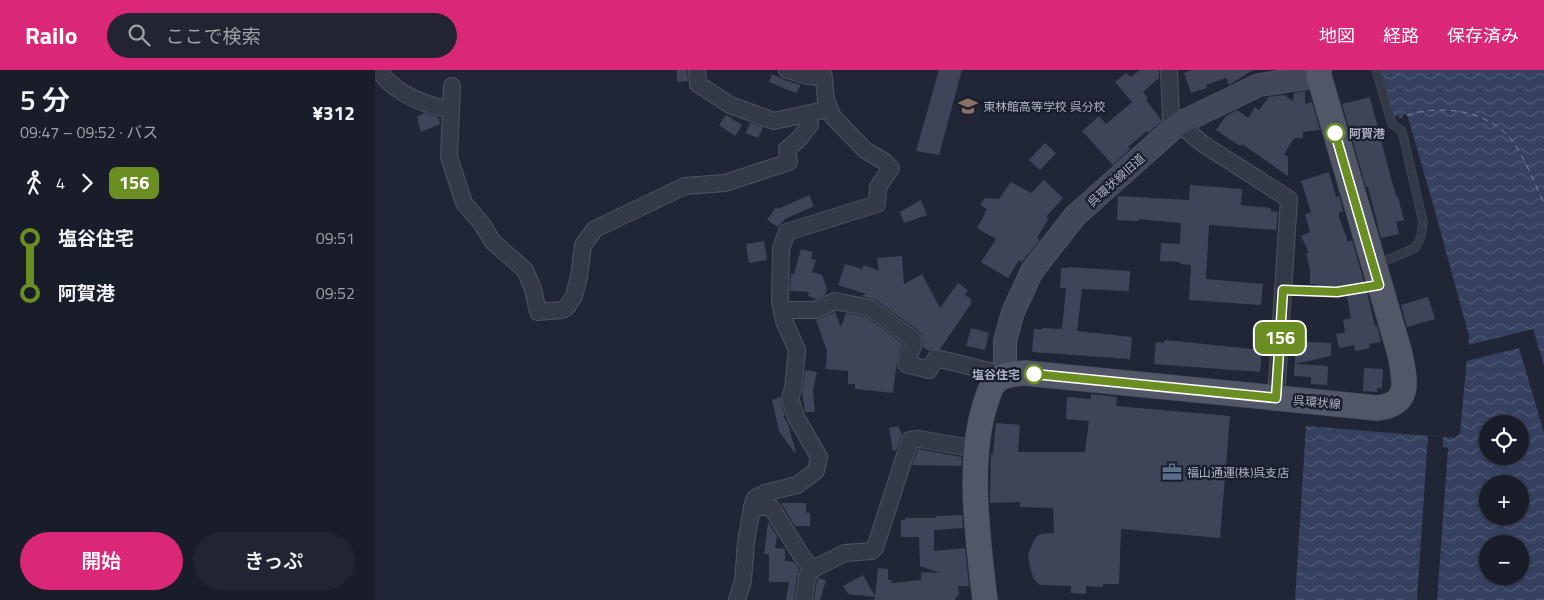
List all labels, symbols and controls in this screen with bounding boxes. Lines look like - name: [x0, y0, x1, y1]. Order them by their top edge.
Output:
- search box: [107, 13, 457, 58]
- text: Railo: [25, 17, 77, 53]
- icon: search: [125, 21, 153, 49]
- text: ここで検索: [165, 21, 260, 50]
- text: 地図: [1319, 22, 1355, 49]
- text: 経路: [1383, 22, 1419, 49]
- text: 保存済み: [1447, 22, 1519, 49]
- text: 5 分: [20, 78, 70, 121]
- school or university icon: 東林館高等学校 呉分校: [957, 95, 979, 117]
- place label: 東林館高等学校 呉分校: [983, 97, 1106, 116]
- text: ¥312: [312, 98, 355, 127]
- text: 09:47 – 09:52 · バス: [20, 120, 158, 144]
- marker: 阿賀港: [1325, 123, 1345, 143]
- place label: 阿賀港: [1349, 124, 1385, 143]
- street label: 呉環状線旧道: [1083, 149, 1149, 211]
- icon: walk: [20, 169, 48, 197]
- icon: forward: [73, 169, 101, 197]
- text: 156: [119, 169, 149, 196]
- text: 4: [56, 171, 65, 195]
- text: 塩谷住宅: [58, 223, 134, 252]
- text: 09:51: [316, 226, 355, 250]
- text: 阿賀港: [58, 278, 115, 307]
- text: 09:52: [316, 281, 355, 305]
- line badge: 156: [1251, 322, 1309, 354]
- text: 156: [1265, 324, 1295, 351]
- marker: 塩谷住宅: [1024, 364, 1044, 384]
- place label: 塩谷住宅: [972, 365, 1020, 384]
- street label: 呉環状線: [1292, 390, 1342, 414]
- map controls: [1479, 415, 1529, 585]
- button: locate: [1479, 415, 1529, 465]
- office icon: 福山通運(株)呉支店: [1161, 461, 1183, 483]
- place label: 福山通運(株)呉支店: [1187, 463, 1289, 482]
- button: +: [1479, 475, 1529, 525]
- button: 開始: [20, 532, 183, 590]
- button: きっぷ: [193, 532, 355, 590]
- button: −: [1479, 535, 1529, 585]

